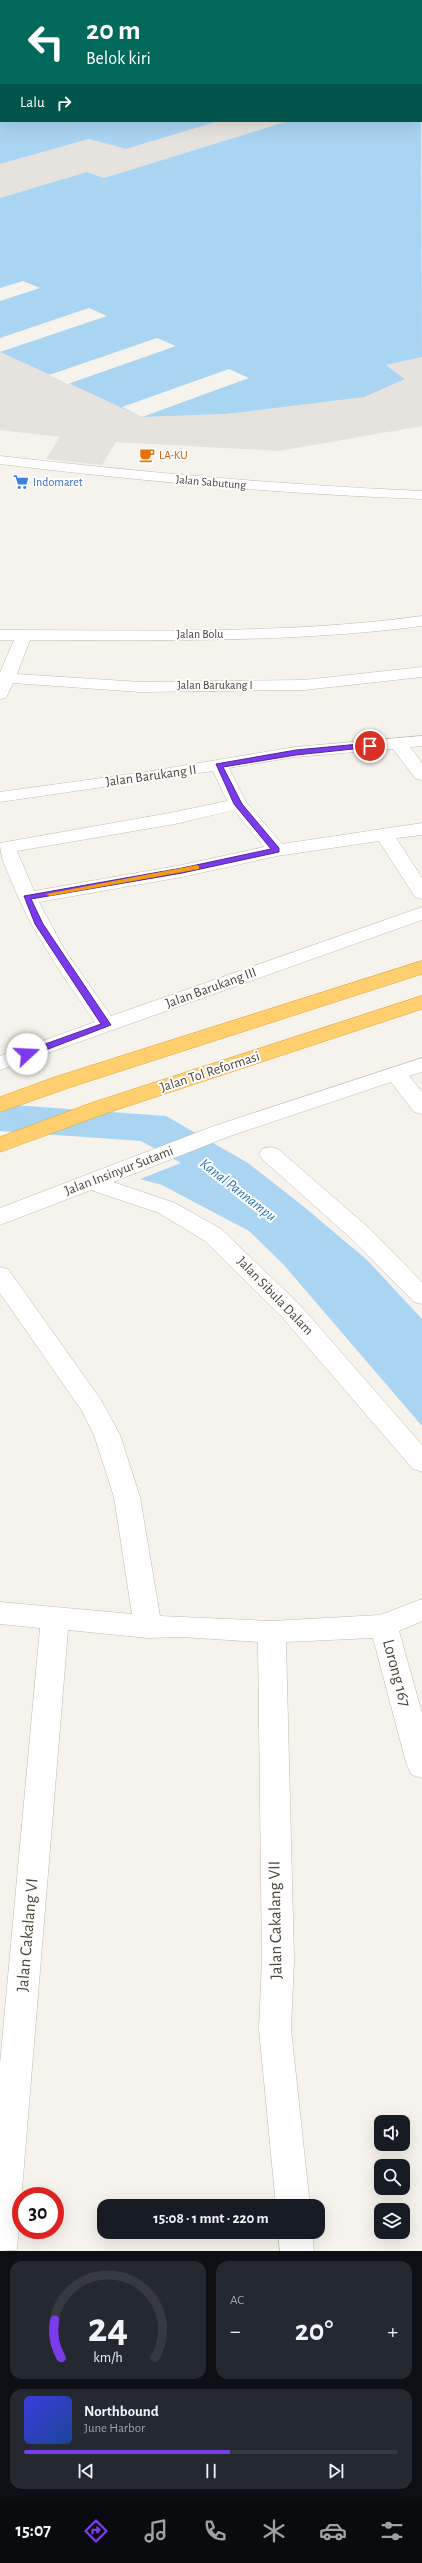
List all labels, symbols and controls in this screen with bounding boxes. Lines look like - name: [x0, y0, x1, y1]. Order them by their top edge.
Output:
- icon: left: [20, 16, 72, 68]
- text: 20 m: [86, 17, 141, 45]
- text: Belok kiri: [86, 50, 151, 68]
- icon: right: [53, 92, 75, 114]
- text: Lalu: [20, 95, 45, 110]
- cafe icon: LA-KU: [138, 446, 156, 464]
- place label: LA-KU: [159, 449, 188, 461]
- supermarket icon: Indomaret: [12, 473, 30, 491]
- street label: Jalan Sabutung: [175, 473, 247, 491]
- place label: Indomaret: [33, 476, 83, 488]
- street label: Jalan Bolu: [177, 628, 223, 640]
- street label: Jalan Barukang I: [177, 679, 253, 691]
- pin: [353, 729, 387, 763]
- icon: arrive: [359, 735, 381, 757]
- street label: Jalan Barukang II: [105, 763, 197, 789]
- street label: Jalan Barukang III: [164, 965, 258, 1011]
- position arrow: [6, 1033, 48, 1075]
- street label: Jalan Tol Reformasi: [159, 1049, 261, 1095]
- street label: Jalan Insinyur Sutami: [63, 1144, 175, 1198]
- water label: Kanal Pannampu: [197, 1156, 279, 1224]
- street label: Jalan Sibula Dalam: [234, 1254, 316, 1338]
- street label: Lorong 167: [380, 1637, 414, 1709]
- street label: Jalan Cakalang VII: [265, 1861, 285, 1979]
- street label: Jalan Cakalang VI: [14, 1877, 40, 1993]
- map controls: [374, 2115, 410, 2239]
- button: sound: [374, 2115, 410, 2151]
- button: search: [374, 2159, 410, 2195]
- speed limit sign: 30: [12, 2187, 64, 2239]
- button: layers: [374, 2203, 410, 2239]
- text: 15:08 · 1 mnt · 220 m: [153, 2211, 269, 2226]
- text: AC: [230, 2294, 244, 2307]
- text: 24: [88, 2308, 128, 2349]
- text: 20°: [295, 2316, 333, 2346]
- text: −: [230, 2320, 241, 2342]
- text: +: [387, 2320, 398, 2342]
- text: km/h: [93, 2351, 123, 2365]
- text: Northbound: [84, 2404, 159, 2419]
- text: June Harbor: [84, 2422, 145, 2435]
- icon: previous: [75, 2460, 97, 2482]
- icon: pause: [200, 2460, 222, 2482]
- icon: next: [325, 2460, 347, 2482]
- icon: directions: [82, 2517, 110, 2545]
- icon: music: [142, 2517, 170, 2545]
- icon: phone: [201, 2517, 229, 2545]
- icon: climate: [260, 2517, 288, 2545]
- icon: car: [319, 2517, 347, 2545]
- icon: filters: [378, 2517, 406, 2545]
- text: 15:07: [16, 2522, 51, 2540]

